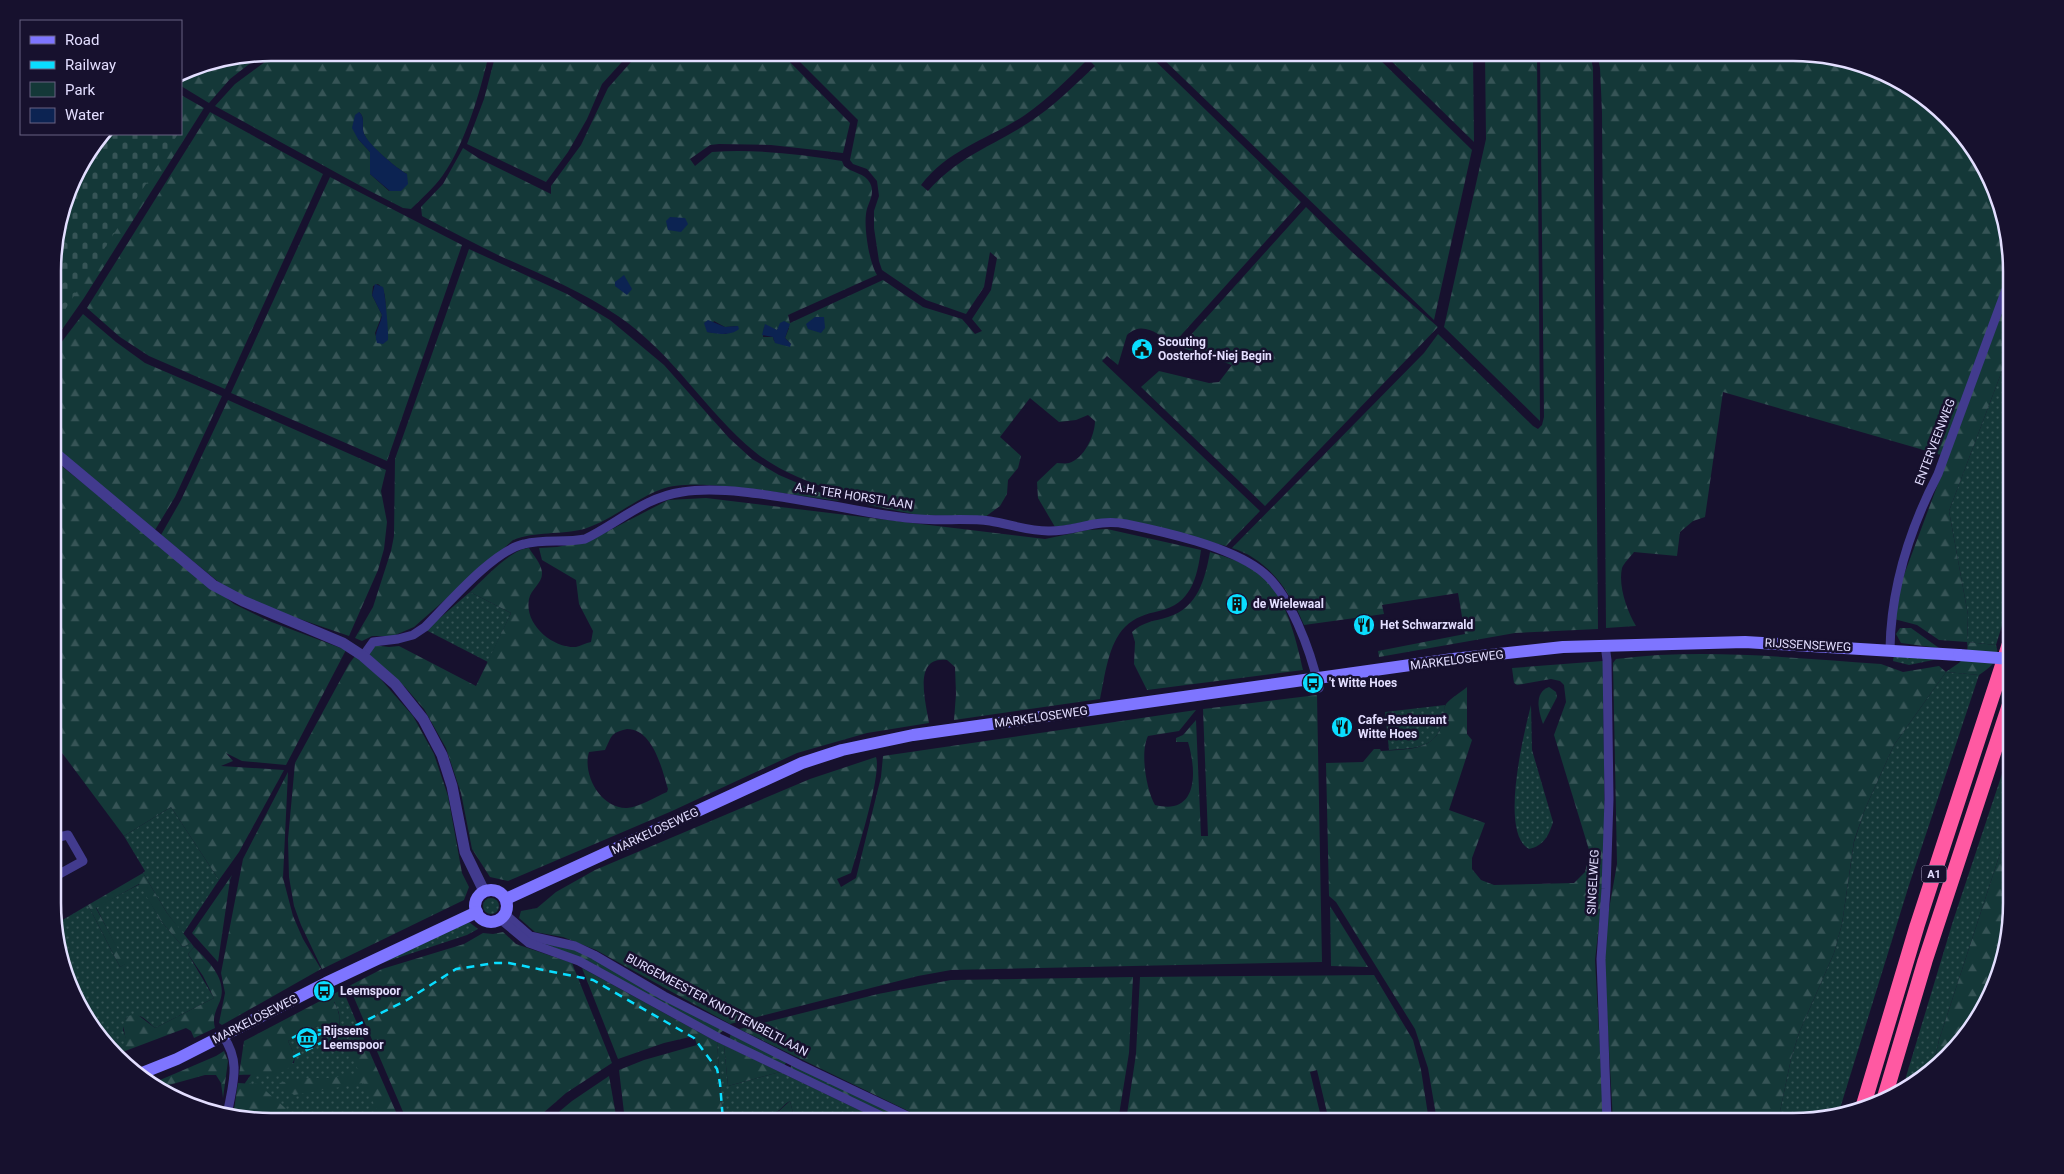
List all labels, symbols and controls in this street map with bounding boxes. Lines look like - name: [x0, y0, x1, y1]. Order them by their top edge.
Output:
- legend: [20, 20, 182, 135]
- text: Road: [65, 31, 99, 49]
- text: Railway: [65, 56, 116, 74]
- text: Park: [65, 81, 96, 99]
- text: Water: [65, 106, 104, 124]
- place label: Scouting Oosterhof-Niej Begin: [1158, 335, 1272, 363]
- public building icon: Scouting Oosterhof-Niej Begin: [1130, 337, 1154, 361]
- street label: ENTERVEENWEG: [1912, 397, 1958, 487]
- street label: A.H. TER HORSTLAAN: [794, 480, 914, 512]
- building icon: de Wielewaal: [1225, 592, 1249, 616]
- place label: de Wielewaal: [1253, 597, 1324, 611]
- restaurant icon: Het Schwarzwald: [1352, 613, 1376, 637]
- place label: Het Schwarzwald: [1380, 618, 1474, 632]
- street label: RIJSSENSEWEG: [1764, 636, 1852, 654]
- street label: MARKELOSEWEG: [1409, 647, 1505, 673]
- bus stop icon: 't Witte Hoes: [1301, 671, 1325, 695]
- place label: 't Witte Hoes: [1329, 676, 1397, 690]
- street label: MARKELOSEWEG: [993, 704, 1089, 730]
- place label: Cafe-Restaurant Witte Hoes: [1358, 713, 1447, 741]
- restaurant icon: Cafe-Restaurant Witte Hoes: [1330, 715, 1354, 739]
- street label: MARKELOSEWEG: [609, 805, 701, 857]
- street label: SINGELWEG: [1584, 849, 1602, 915]
- road number: A1: [1922, 866, 1946, 882]
- street label: BURGEMEESTER KNOTTENBELTLAAN: [624, 951, 810, 1059]
- bus stop icon: Leemspoor: [312, 979, 336, 1003]
- place label: Leemspoor: [340, 984, 401, 998]
- street label: MARKELOSEWEG: [210, 991, 300, 1047]
- place label: Rijssens Leemspoor: [323, 1024, 384, 1052]
- museum icon: Rijssens Leemspoor: [295, 1026, 319, 1050]

